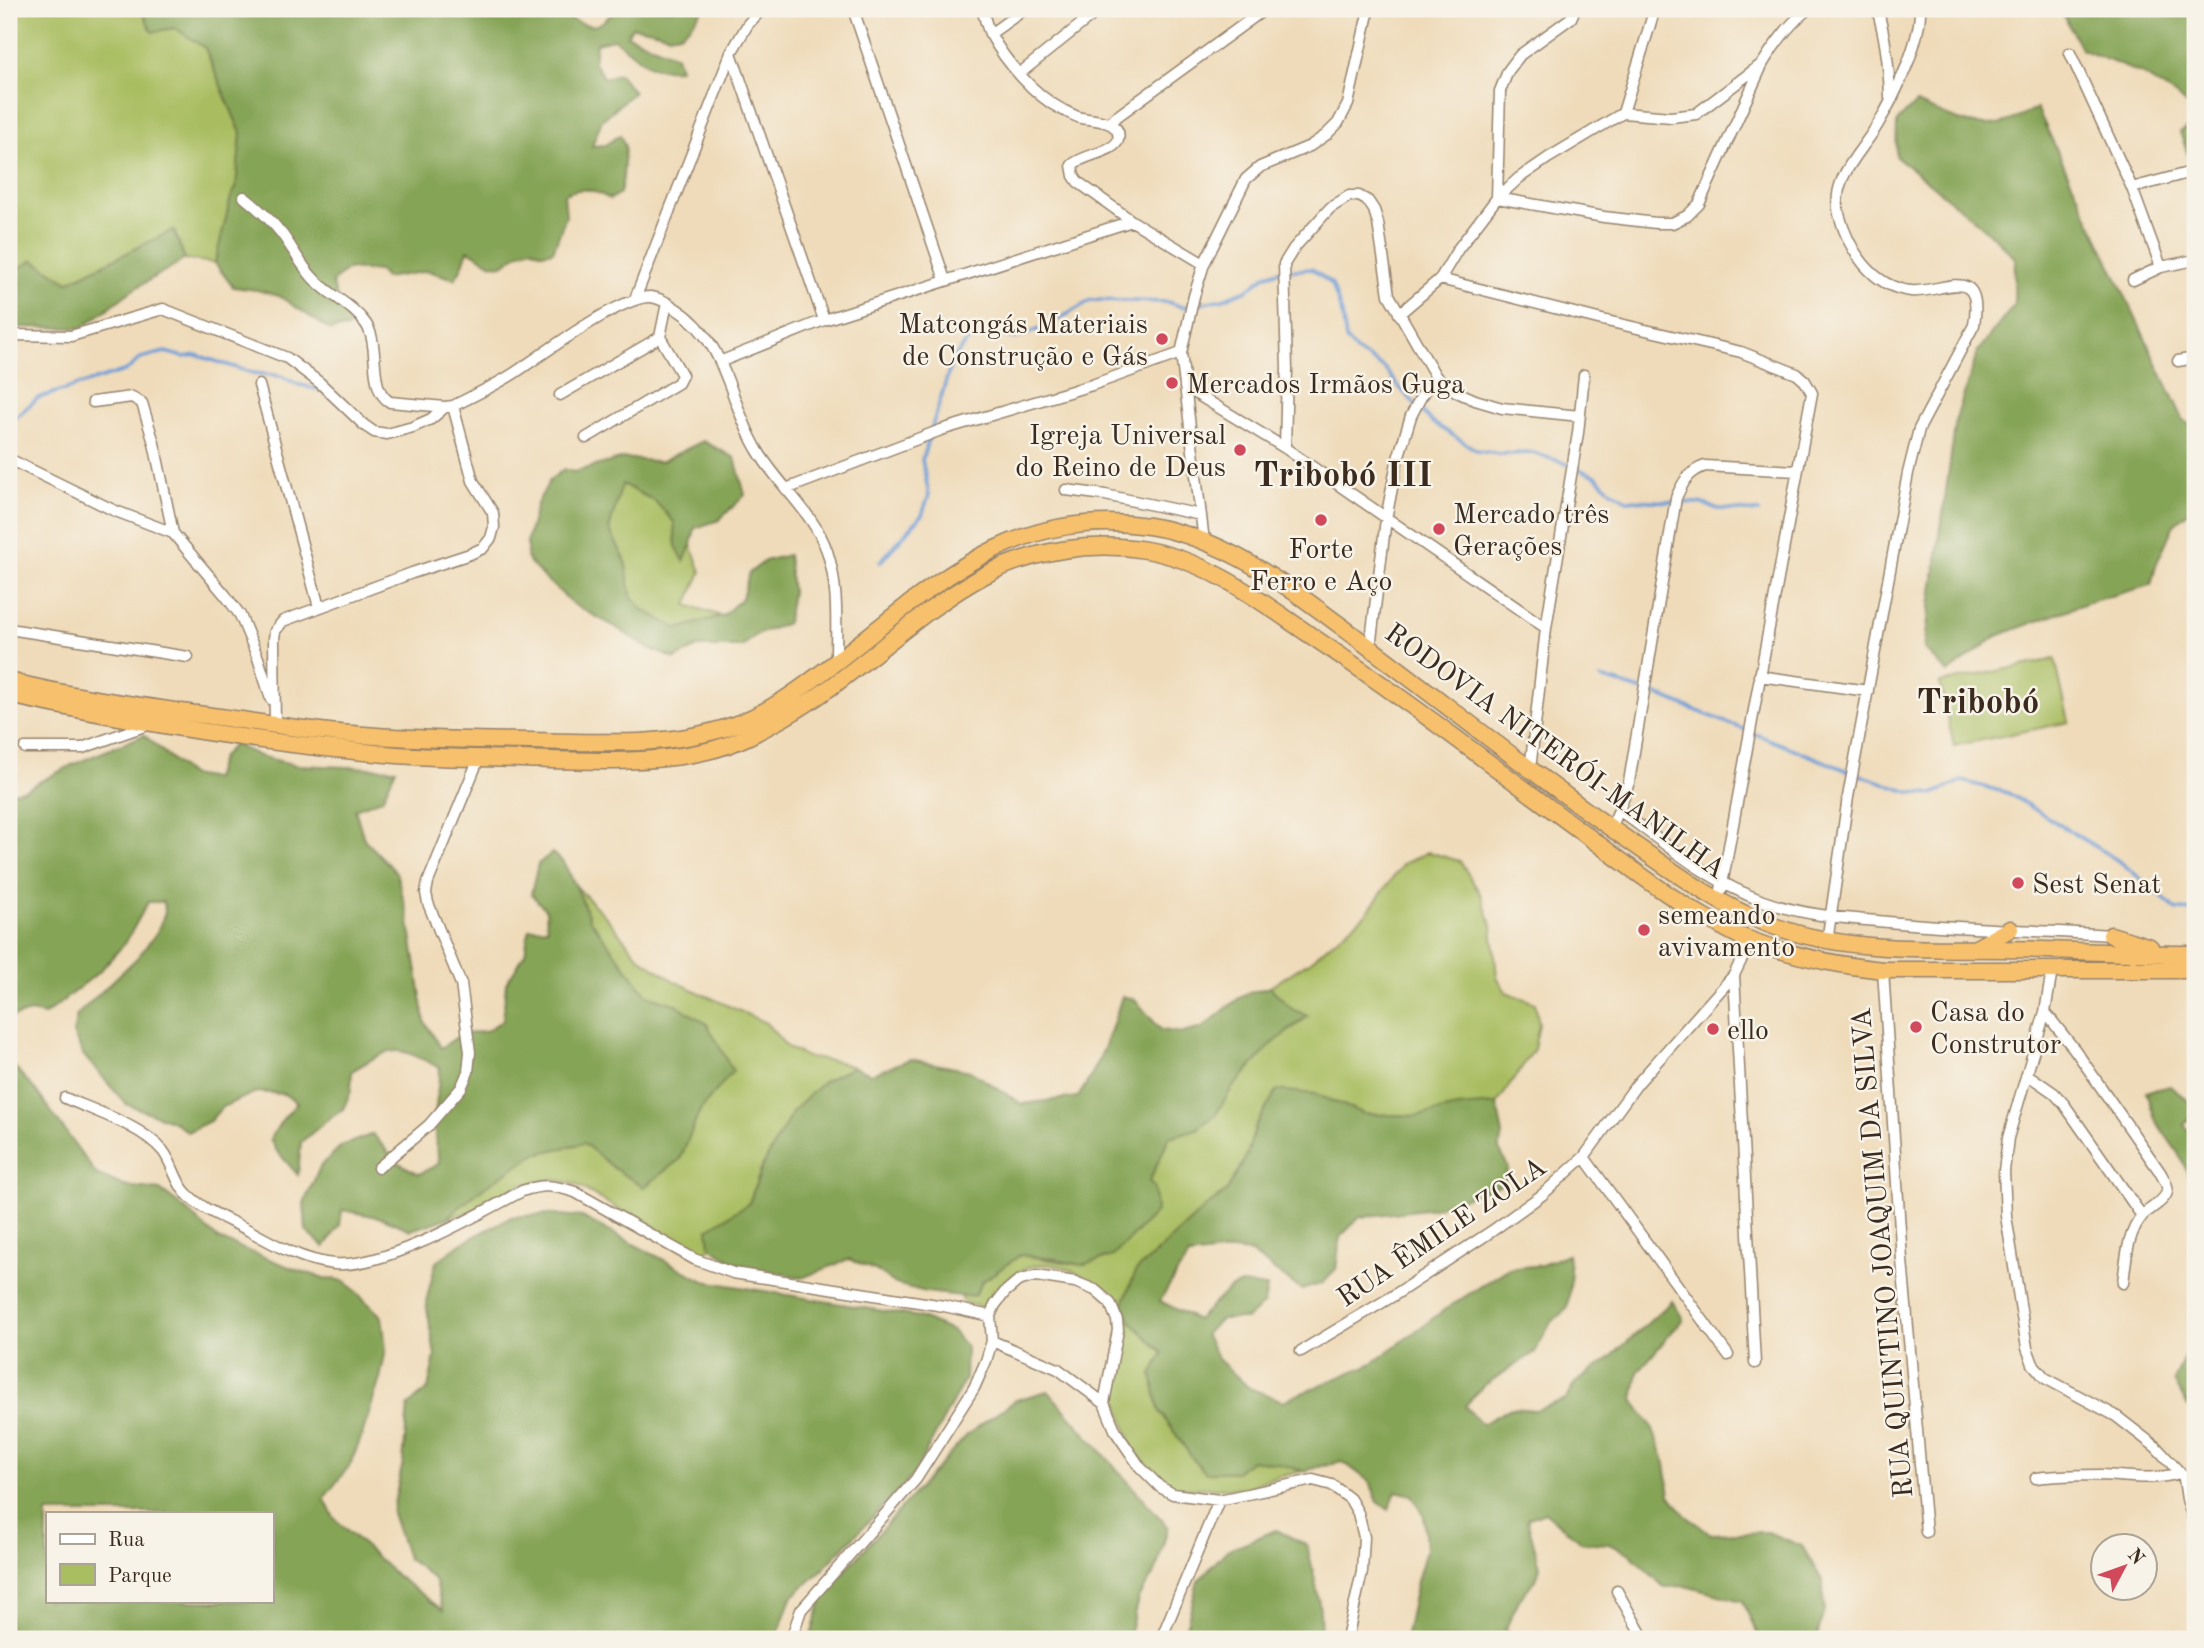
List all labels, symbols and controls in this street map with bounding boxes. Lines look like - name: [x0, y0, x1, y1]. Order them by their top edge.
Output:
- place label: Matcongás Materiais de Construção e Gás: [898, 312, 1148, 372]
- marker: Matcongás Materiais de Construção e Gás: [1154, 331, 1170, 347]
- place label: Mercados Irmãos Guga: [1186, 372, 1465, 400]
- marker: Mercados Irmãos Guga: [1164, 375, 1180, 391]
- place label: Igreja Universal do Reino de Deus: [1015, 423, 1226, 483]
- marker: Igreja Universal do Reino de Deus: [1232, 442, 1248, 458]
- district label: Tribobó III: [1254, 459, 1432, 494]
- place label: Mercado três Gerações: [1453, 502, 1610, 562]
- marker: Forte Ferro e Aço: [1313, 512, 1329, 528]
- marker: Mercado três Gerações: [1431, 521, 1447, 537]
- place label: Forte Ferro e Aço: [1250, 537, 1392, 597]
- street label: RODOVIA NITERÓI-MANILHA: [1379, 616, 1733, 885]
- district label: Tribobó: [1917, 686, 2039, 721]
- place label: Sest Senat: [2032, 872, 2161, 900]
- marker: Sest Senat: [2010, 875, 2026, 891]
- place label: semeando avivamento: [1658, 903, 1795, 963]
- marker: semeando avivamento: [1636, 922, 1652, 938]
- place label: Casa do Construtor: [1930, 1000, 2061, 1060]
- street label: RUA QUINTINO JOAQUIM DA SILVA: [1849, 1006, 1919, 1499]
- place label: ello: [1727, 1018, 1769, 1046]
- marker: Casa do Construtor: [1908, 1019, 1924, 1035]
- marker: ello: [1705, 1021, 1721, 1037]
- street label: RUA ÊMILE ZOLA: [1330, 1149, 1552, 1314]
- legend: [46, 1512, 273, 1602]
- text: Rua: [108, 1530, 145, 1551]
- north arrow: [2088, 1532, 2158, 1602]
- text: N: [2123, 1546, 2147, 1570]
- text: Parque: [108, 1566, 172, 1587]

